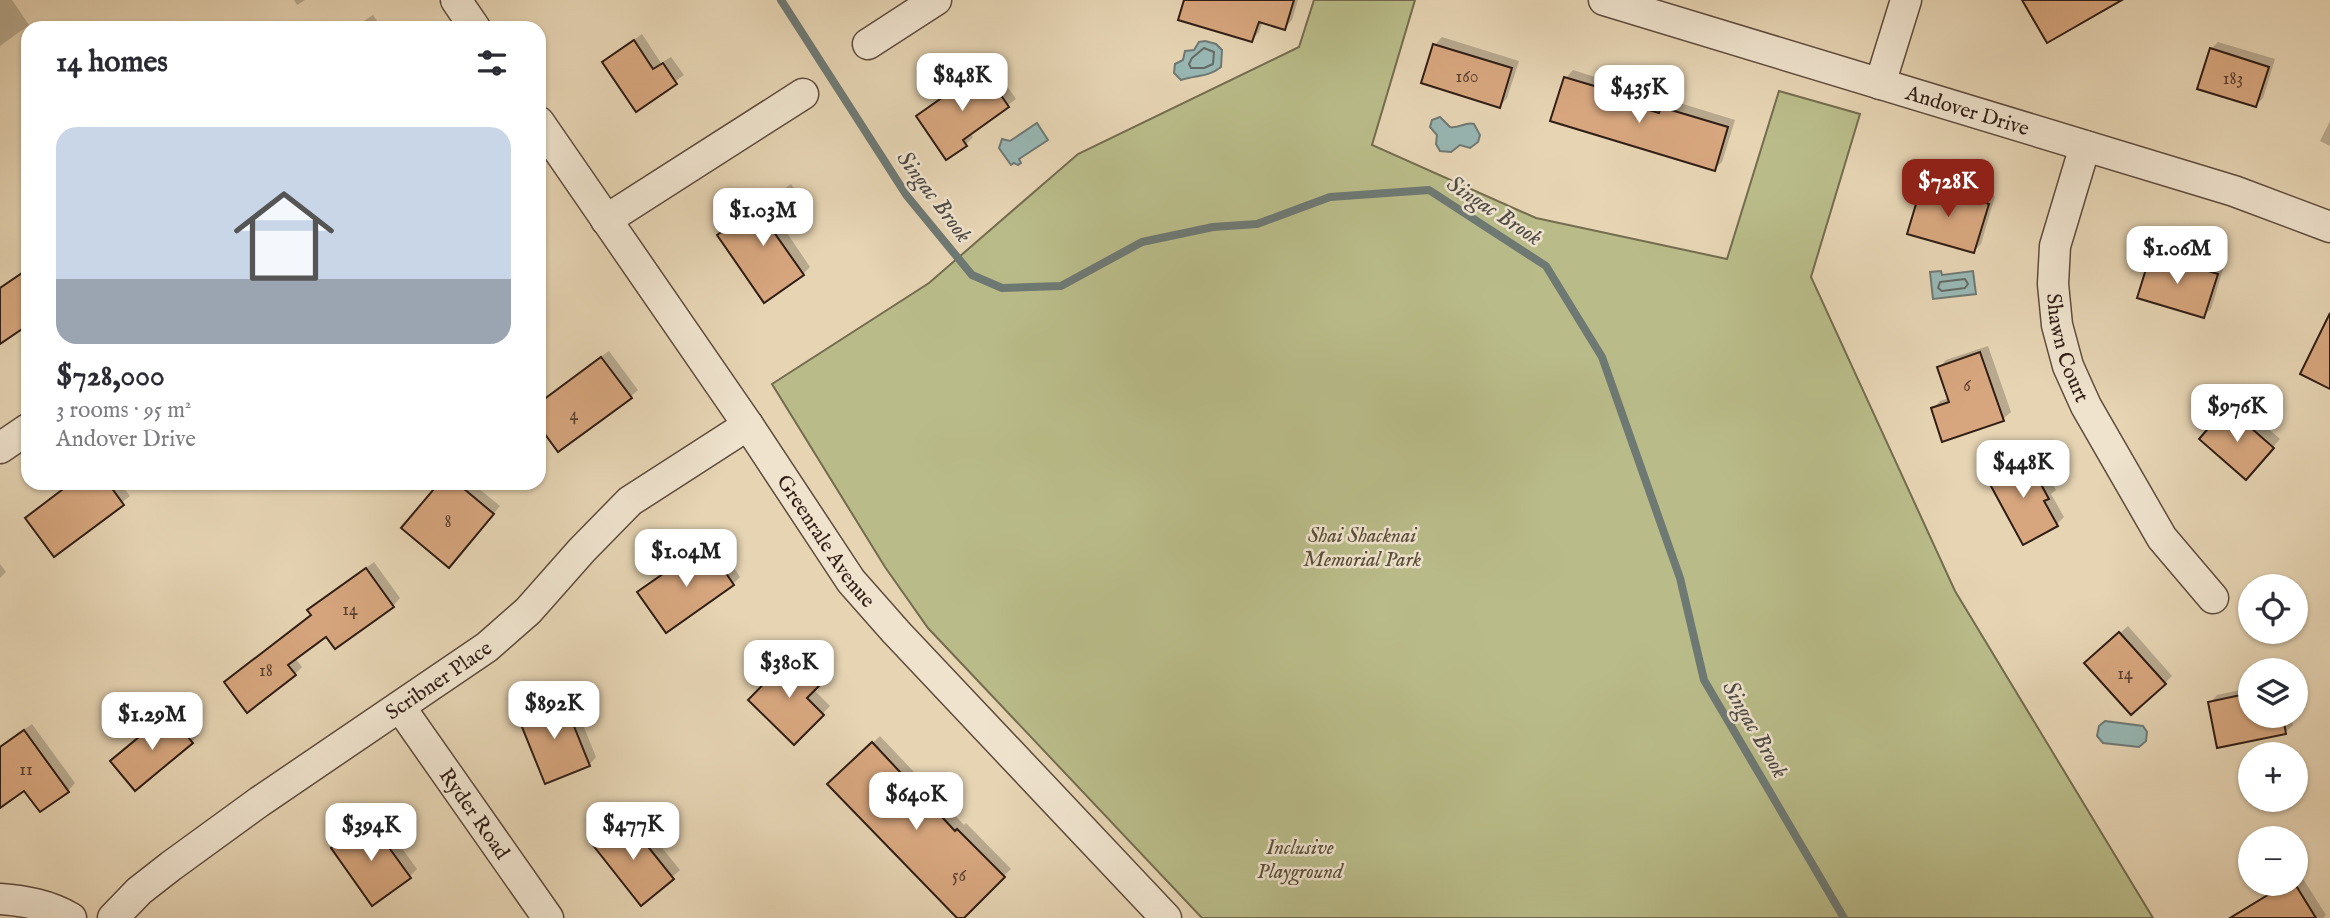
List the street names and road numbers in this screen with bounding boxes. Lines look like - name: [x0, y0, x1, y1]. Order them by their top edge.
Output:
- street label: Andover Drive: [1901, 80, 2033, 143]
- street label: Shawn Court: [2039, 292, 2095, 407]
- street label: Greenrale Avenue: [770, 470, 881, 614]
- street label: Scribner Place: [381, 635, 498, 727]
- street label: Ryder Road: [432, 763, 515, 866]

